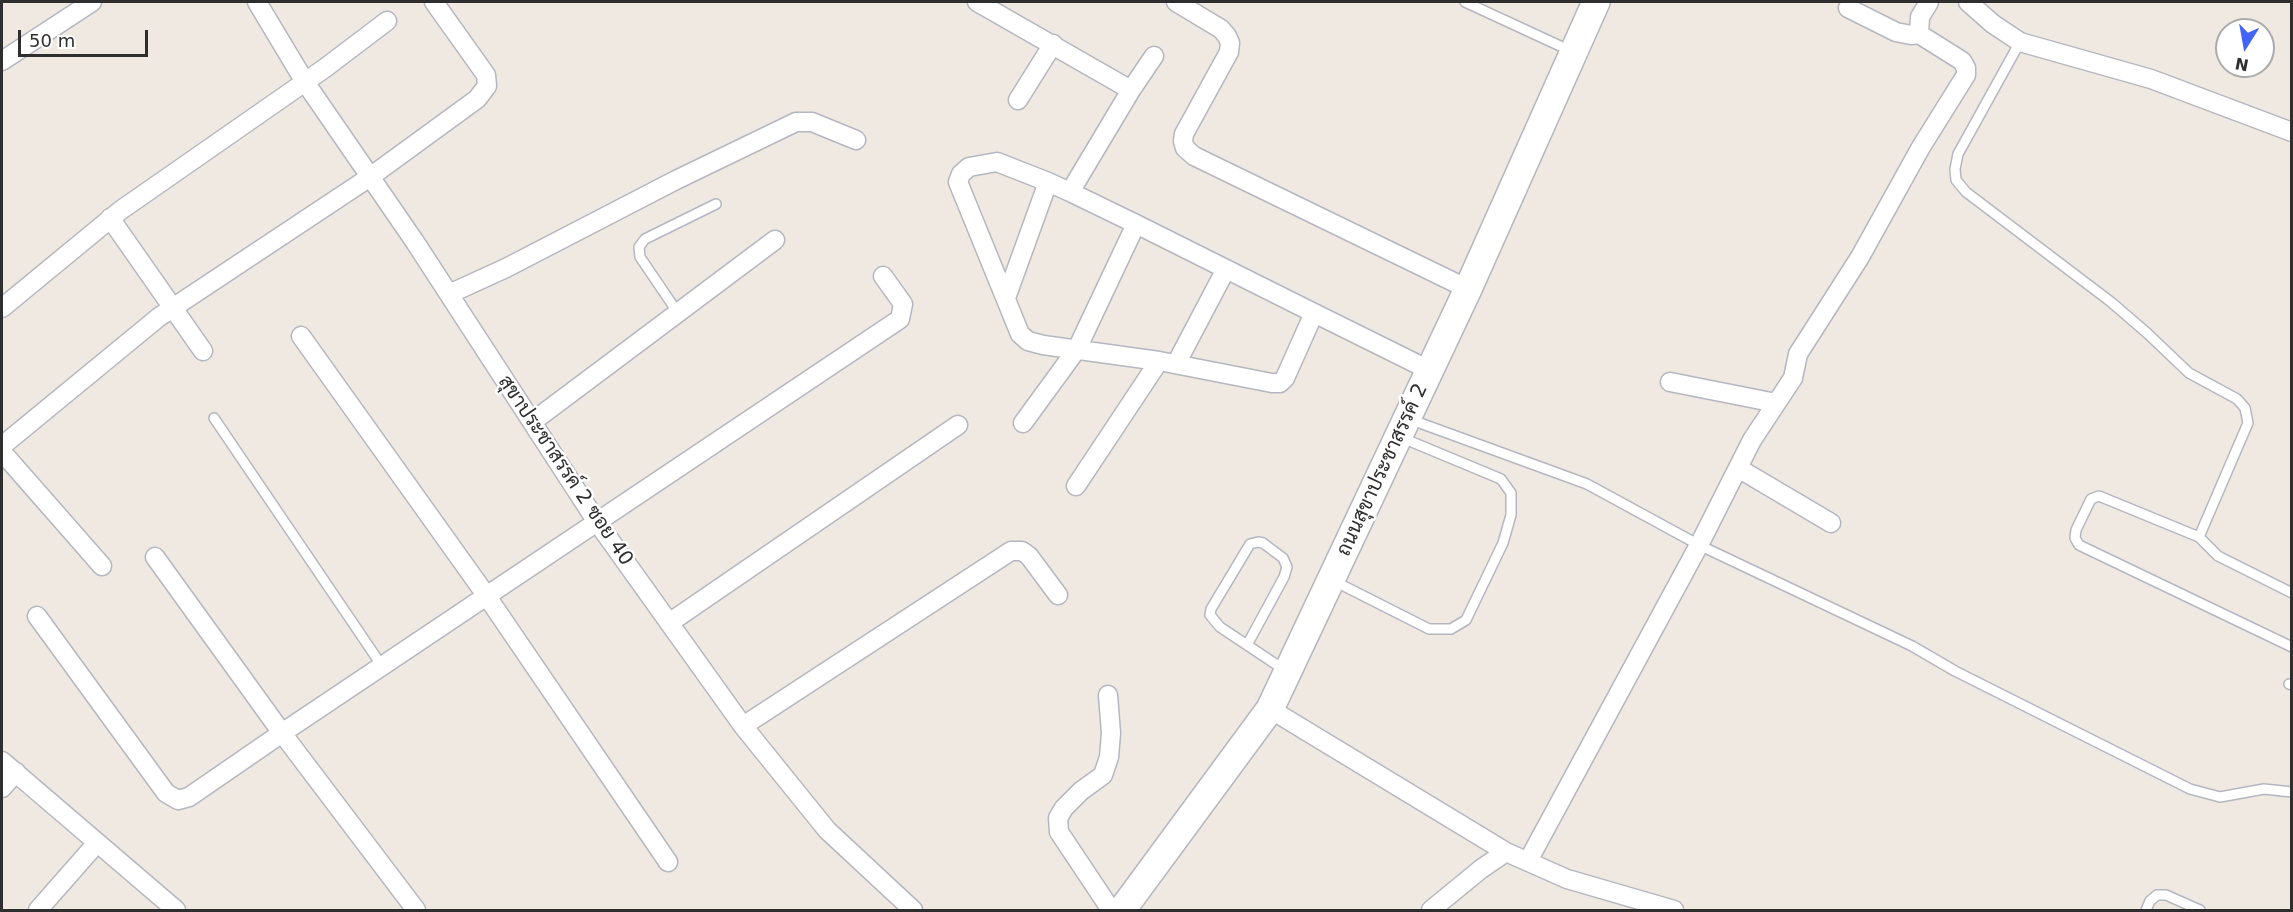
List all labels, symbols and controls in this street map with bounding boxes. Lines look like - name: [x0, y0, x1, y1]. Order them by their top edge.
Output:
- scale bar: [21, 18, 152, 56]
- north arrow: [2215, 18, 2275, 78]
- text: 50 m: [29, 30, 75, 51]
- text: N: [2233, 54, 2250, 75]
- street label: สุขาประชาสรรค์ 2 ซอย 40: [492, 371, 638, 571]
- street label: ถนนสุขาประชาสรรค์ 2: [1332, 380, 1434, 560]

